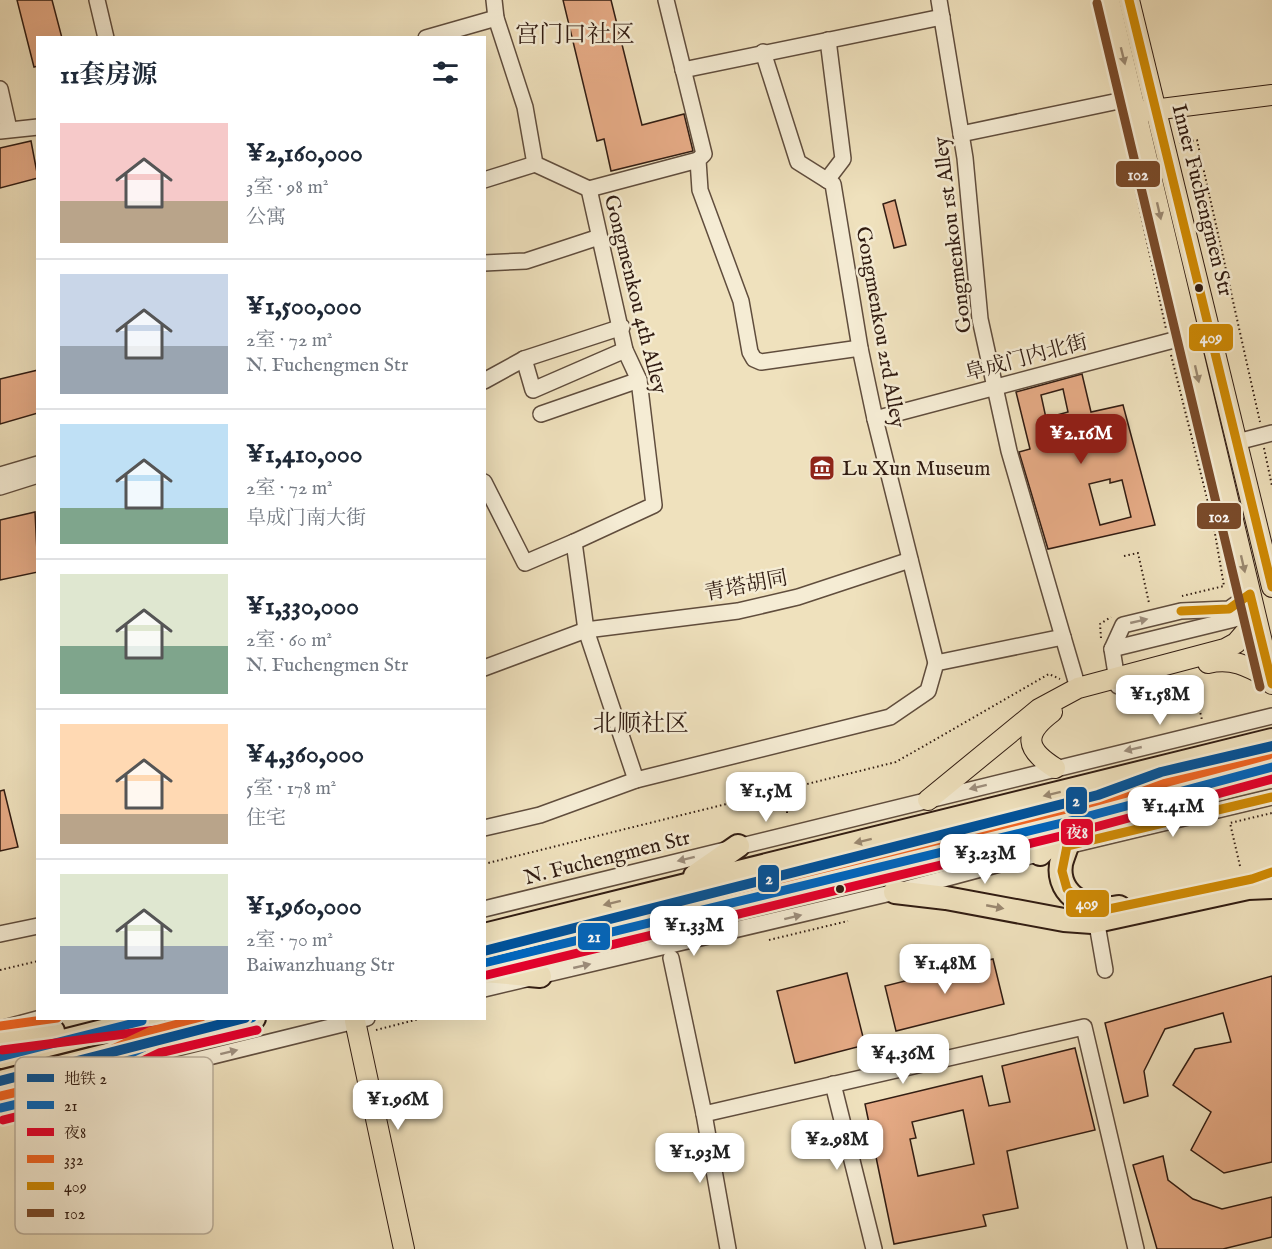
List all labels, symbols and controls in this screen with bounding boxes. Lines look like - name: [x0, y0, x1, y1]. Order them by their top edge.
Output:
- district label: 宫门口社区: [515, 20, 635, 51]
- one-way arrow: [1118, 47, 1128, 66]
- icon: filters: [429, 56, 462, 89]
- text: 11套房源: [60, 59, 157, 92]
- street label: Inner Fuchengmen Str: [1165, 102, 1239, 299]
- street label: Gongmenkou 1st Alley: [928, 134, 979, 335]
- text: ¥2,160,000: [246, 137, 363, 170]
- icon: home: [108, 147, 180, 219]
- line badge: 102: [1115, 160, 1161, 188]
- text: 102: [1127, 166, 1149, 186]
- text: 3室 · 98 m²: [246, 175, 329, 200]
- street label: Gongmenkou 4th Alley: [597, 192, 672, 397]
- one-way arrow: [1155, 201, 1165, 220]
- text: 公寓: [246, 205, 286, 230]
- street label: Gongmenkou 2rd Alley: [848, 224, 911, 431]
- unlabelled marker: [1193, 282, 1205, 294]
- text: ¥1,500,000: [246, 290, 362, 323]
- icon: home: [108, 298, 180, 370]
- line badge: 409: [1188, 323, 1234, 352]
- text: 2室 · 72 m²: [246, 328, 333, 353]
- street label: 阜成门内北街: [962, 329, 1091, 388]
- text: 409: [1200, 329, 1222, 349]
- text: N. Fuchengmen Str: [246, 353, 408, 378]
- one-way arrow: [1193, 365, 1203, 383]
- pin: ¥2.16M: [1032, 414, 1130, 465]
- text: ¥2.16M: [1050, 421, 1112, 446]
- text: ¥1,410,000: [246, 438, 363, 471]
- icon: home: [108, 448, 180, 520]
- museum icon: Lu Xun Museum: [807, 453, 837, 483]
- place label: Lu Xun Museum: [842, 456, 990, 483]
- text: 2室 · 72 m²: [246, 476, 333, 501]
- line badge: 102: [1196, 502, 1242, 530]
- text: 阜成门南大街: [246, 506, 366, 531]
- text: 102: [1208, 508, 1230, 528]
- one-way arrow: [1238, 555, 1248, 573]
- street label: 青塔胡同: [702, 565, 790, 608]
- text: ¥1,330,000: [246, 590, 359, 623]
- icon: home: [108, 598, 180, 670]
- one-way arrow: [1130, 616, 1148, 626]
- text: 2室 · 60 m²: [246, 628, 332, 653]
- text: N. Fuchengmen Str: [246, 653, 408, 678]
- pin: ¥1.58M: [1111, 675, 1209, 726]
- text: ¥1.58M: [1130, 682, 1190, 707]
- district label: 北顺社区: [593, 709, 689, 740]
- text: ¥4,360,000: [246, 738, 364, 771]
- one-way arrow: [1124, 745, 1143, 755]
- icon: home: [108, 748, 180, 820]
- pin: ¥1.5M: [724, 772, 808, 823]
- text: 5室 · 178 m²: [246, 776, 336, 801]
- text: ¥1.5M: [740, 779, 792, 804]
- one-way arrow: [968, 783, 987, 793]
- line badge: 2: [1065, 786, 1088, 815]
- pin: ¥1.41M: [1124, 787, 1222, 838]
- one-way arrow: [1043, 790, 1061, 800]
- text: 2: [1072, 792, 1080, 812]
- text: ¥1.41M: [1142, 794, 1204, 819]
- text: 住宅: [246, 806, 286, 831]
- line badge: 夜8: [1060, 818, 1094, 846]
- text: 夜8: [1066, 823, 1088, 844]
- street label: N. Fuchengmen Str: [521, 825, 694, 892]
- pin: ¥3.23M: [936, 834, 1034, 885]
- one-way arrow: [854, 837, 872, 847]
- text: ¥3.23M: [954, 841, 1016, 866]
- one-way arrow: [677, 855, 696, 865]
- line badge: 2: [757, 864, 780, 893]
- text: 2: [765, 870, 773, 890]
- unlabelled marker: [834, 883, 846, 895]
- line badge: 409: [1065, 889, 1110, 918]
- text: ¥1,960,000: [246, 890, 362, 923]
- text: 409: [1076, 895, 1098, 915]
- icon: home: [108, 898, 180, 970]
- one-way arrow: [603, 898, 622, 908]
- one-way arrow: [985, 903, 1004, 912]
- pin: ¥1.33M: [645, 906, 743, 957]
- one-way arrow: [783, 911, 802, 921]
- text: ¥1.33M: [664, 913, 724, 938]
- line badge: 21: [577, 922, 611, 951]
- text: 2室 · 70 m²: [246, 928, 333, 953]
- text: 21: [587, 928, 601, 948]
- pin: ¥1.48M: [896, 944, 994, 995]
- text: ¥1.48M: [914, 951, 976, 976]
- text: Baiwanzhuang Str: [246, 953, 395, 978]
- one-way arrow: [573, 960, 591, 970]
- pin: ¥4.36M: [854, 1034, 952, 1085]
- text: ¥4.36M: [871, 1041, 935, 1066]
- one-way arrow: [220, 1047, 238, 1057]
- legend: [15, 1057, 213, 1234]
- text: 地铁 2: [64, 1070, 107, 1090]
- pin: ¥1.96M: [349, 1080, 447, 1131]
- text: ¥1.96M: [367, 1087, 429, 1112]
- text: 21: [64, 1097, 78, 1117]
- pin: ¥2.98M: [788, 1120, 886, 1171]
- text: 夜8: [64, 1124, 86, 1144]
- text: ¥2.98M: [805, 1127, 869, 1152]
- pin: ¥1.93M: [651, 1133, 749, 1184]
- text: ¥1.93M: [669, 1140, 731, 1165]
- text: 332: [64, 1151, 83, 1171]
- text: 409: [64, 1178, 87, 1198]
- text: 102: [64, 1205, 85, 1225]

